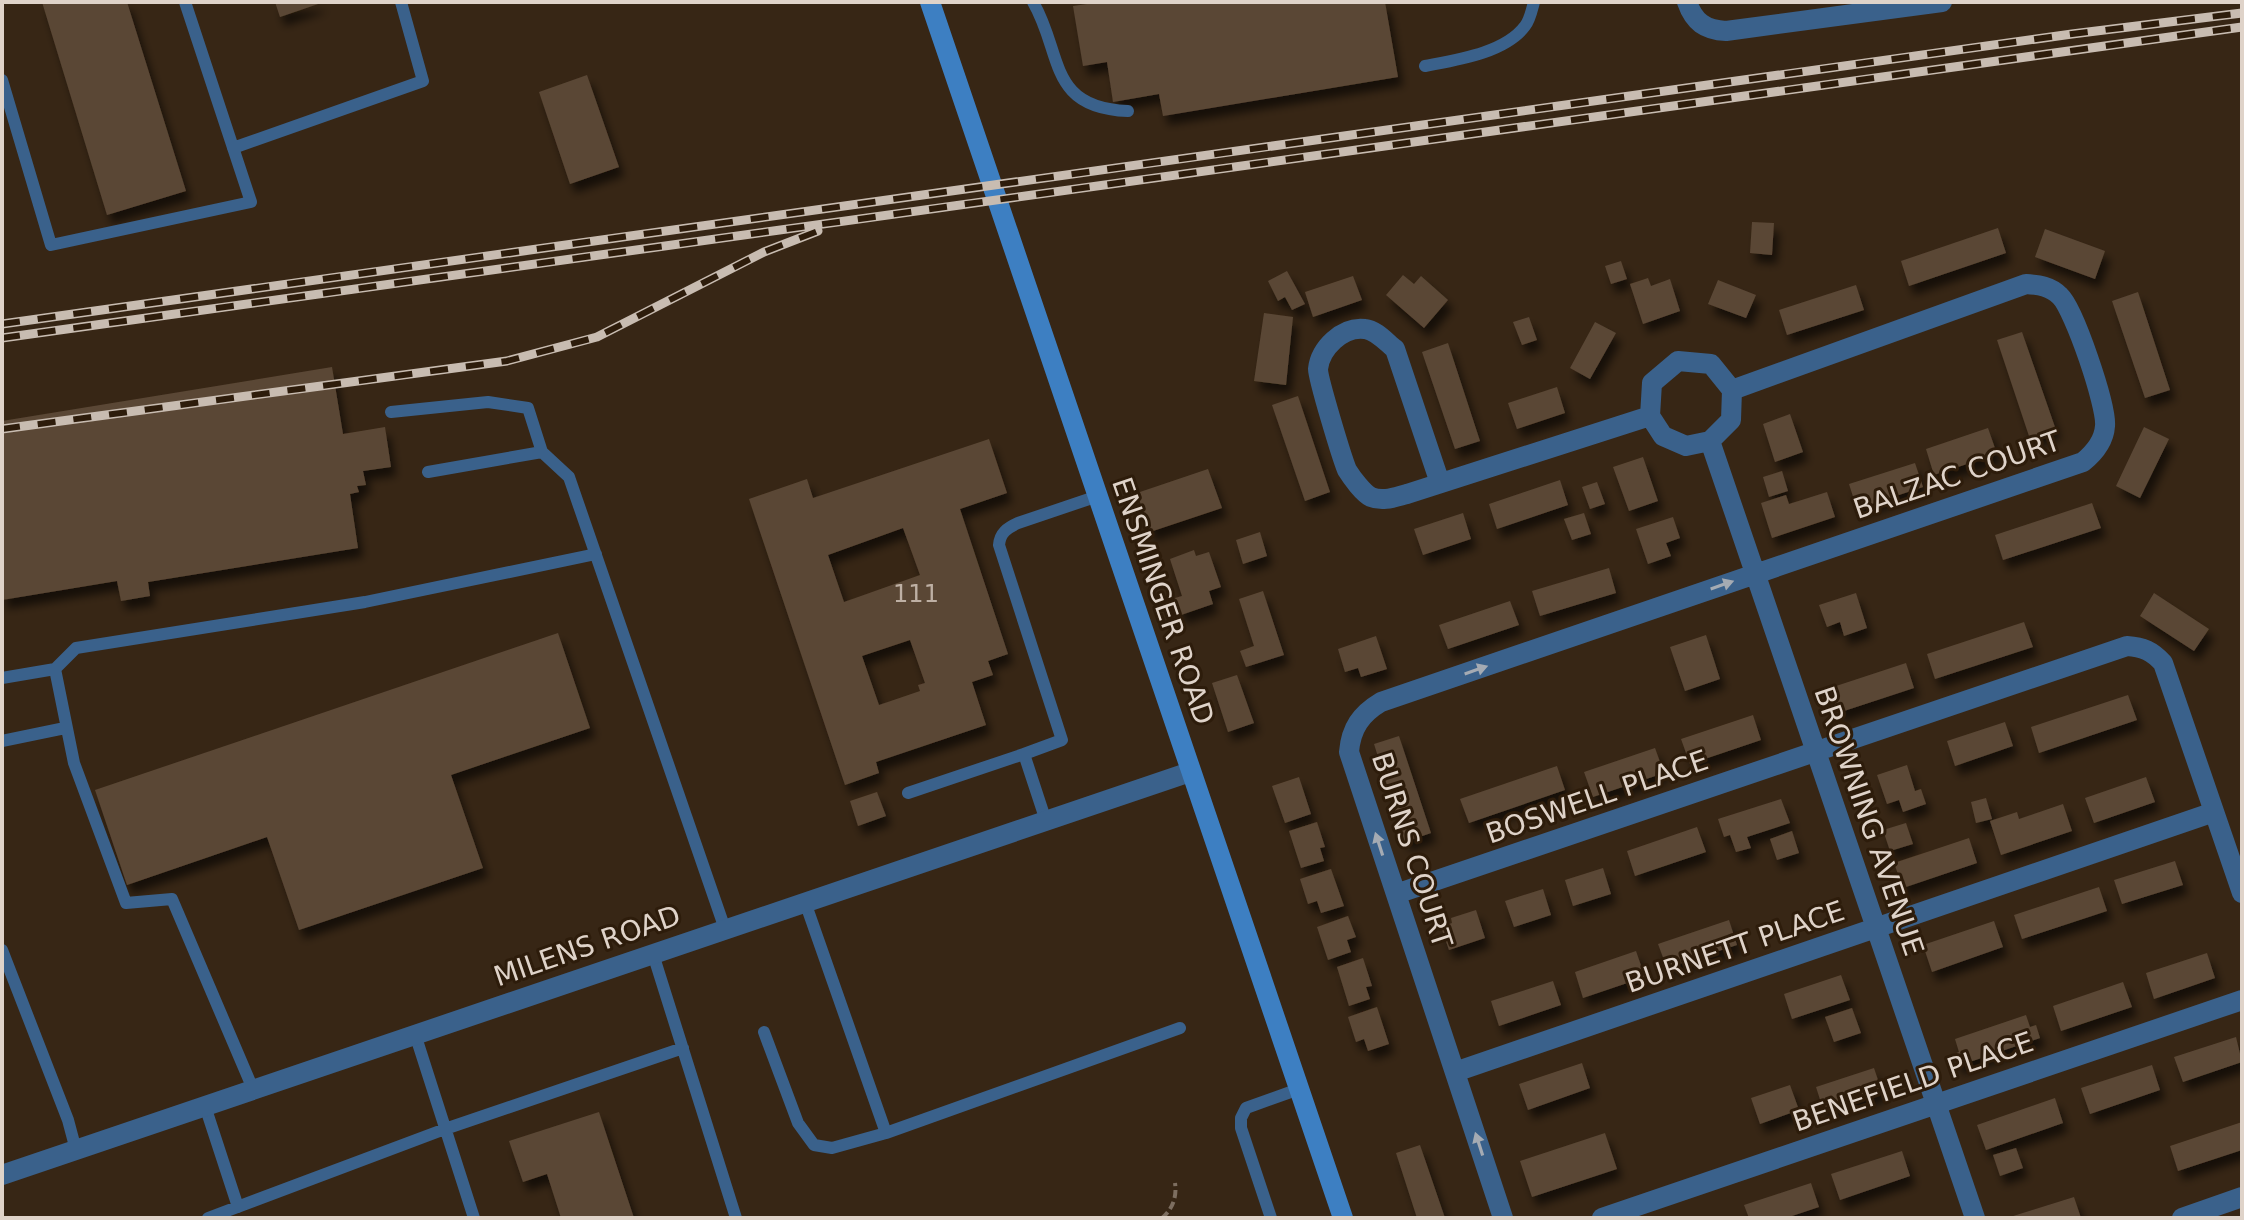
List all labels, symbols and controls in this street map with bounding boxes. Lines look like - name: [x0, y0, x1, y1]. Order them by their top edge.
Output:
- street label: BALZAC COURT: [1849, 424, 2066, 526]
- street label: ENSMINGER ROAD: [1105, 473, 1221, 729]
- one-way arrow: [1710, 579, 1734, 591]
- house number: 111: [893, 580, 939, 608]
- one-way arrow: [1464, 663, 1488, 675]
- street label: BROWNING AVENUE: [1807, 682, 1931, 960]
- street label: BOSWELL PLACE: [1481, 743, 1713, 851]
- street label: BURNS COURT: [1365, 748, 1459, 953]
- one-way arrow: [1373, 832, 1385, 856]
- street label: BURNETT PLACE: [1621, 894, 1849, 1000]
- street label: MILENS ROAD: [489, 899, 685, 993]
- street label: BENEFIELD PLACE: [1788, 1025, 2038, 1139]
- one-way arrow: [1472, 1132, 1484, 1156]

